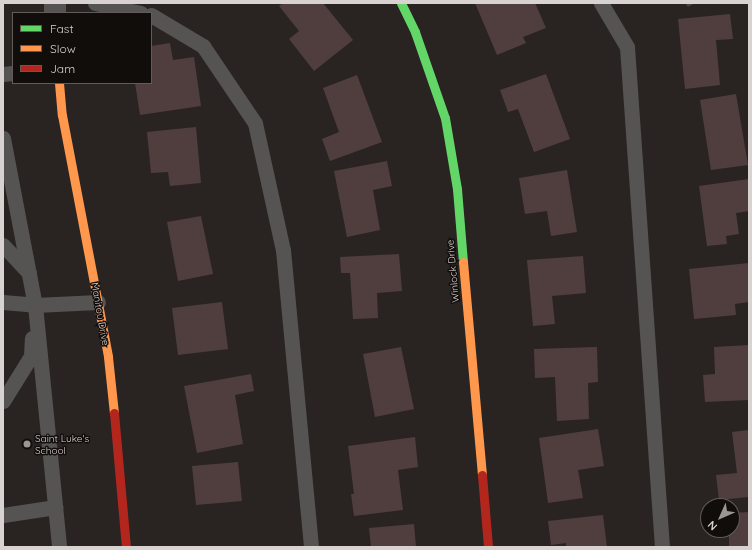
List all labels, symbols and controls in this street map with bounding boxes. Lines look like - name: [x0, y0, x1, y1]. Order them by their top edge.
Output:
- legend: [12, 12, 152, 84]
- text: Fast: [50, 21, 74, 36]
- text: Slow: [50, 41, 76, 56]
- text: Jam: [50, 61, 75, 76]
- street label: Winlock Drive: [444, 239, 462, 303]
- street label: Manitou Drive: [89, 281, 111, 347]
- place label: Saint Luke's School: [35, 432, 89, 456]
- marker: Saint Luke's School: [22, 439, 32, 449]
- north arrow: [700, 498, 740, 538]
- text: N: [704, 518, 720, 534]

